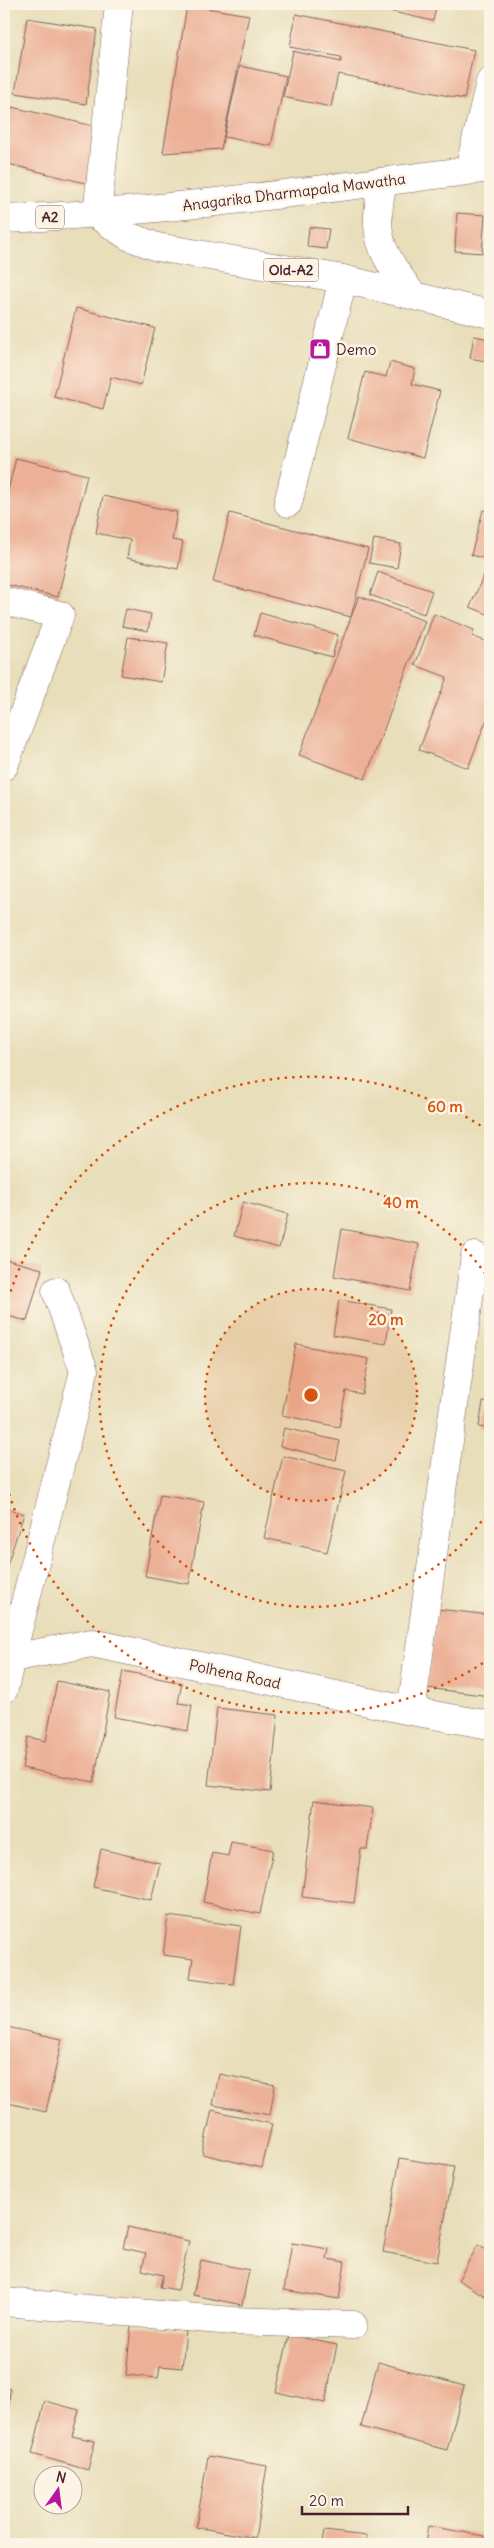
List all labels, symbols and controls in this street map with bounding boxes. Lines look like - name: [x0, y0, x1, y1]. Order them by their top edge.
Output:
- street label: Anagarika Dharmapala Mawatha: [181, 169, 407, 215]
- road number: A2: [36, 206, 64, 228]
- road number: Old-A2: [264, 258, 318, 282]
- shop icon: Demo: [308, 337, 332, 361]
- place label: Demo: [336, 340, 376, 359]
- text: 60 m: [427, 1097, 463, 1116]
- text: 40 m: [383, 1193, 419, 1212]
- text: 20 m: [369, 1310, 403, 1329]
- centre of rings: [302, 1386, 320, 1404]
- street label: Polhena Road: [187, 1655, 283, 1693]
- north arrow: [32, 2466, 82, 2516]
- text: N: [54, 2467, 68, 2487]
- scale bar: [302, 2483, 408, 2515]
- text: 20 m: [309, 2491, 344, 2510]

